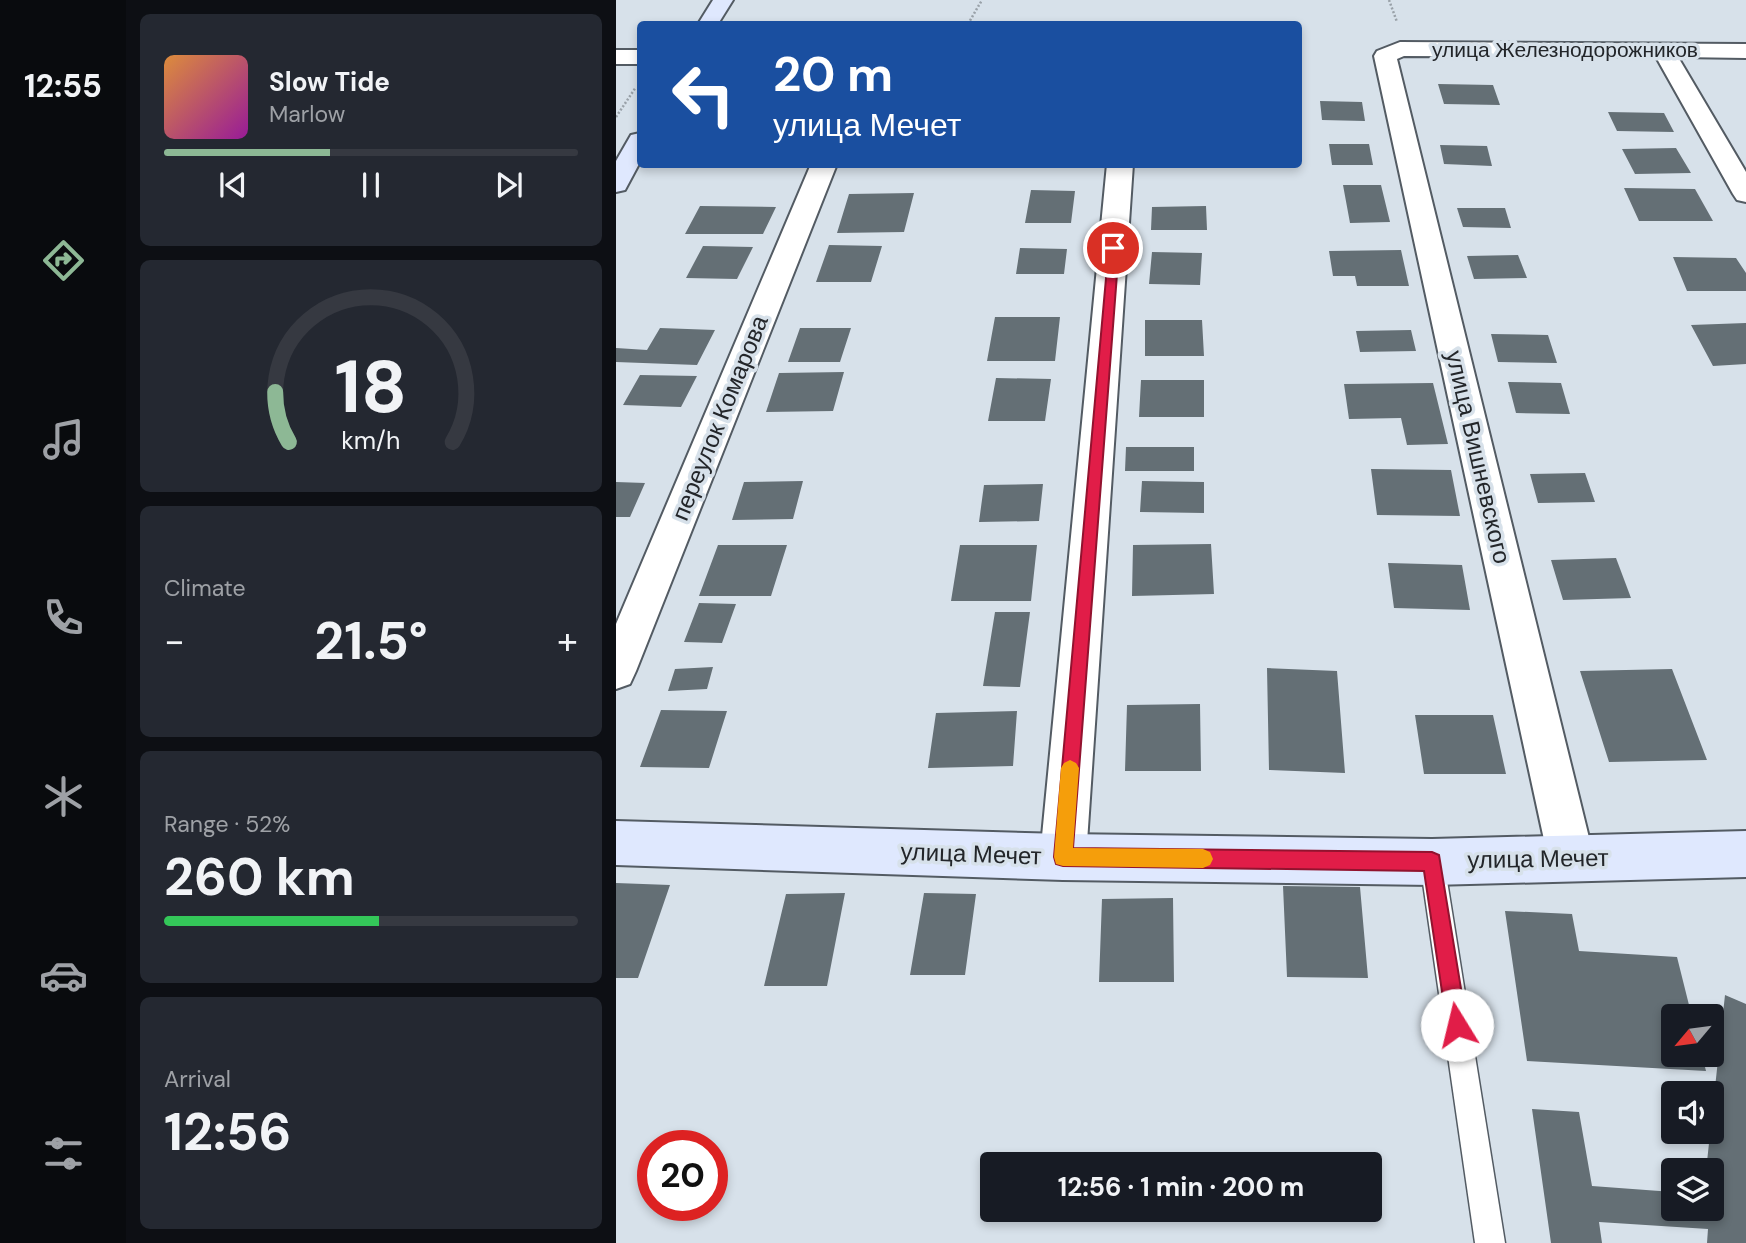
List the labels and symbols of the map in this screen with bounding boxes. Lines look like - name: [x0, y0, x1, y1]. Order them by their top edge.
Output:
- street label: улица Железнодорожников: [1432, 36, 1698, 64]
- pin: [1083, 218, 1143, 278]
- street label: переулок Комарова: [664, 310, 775, 525]
- street label: улица Вишневского: [1439, 347, 1518, 566]
- street label: улица Мечет: [900, 836, 1042, 871]
- street label: улица Мечет: [1467, 842, 1609, 875]
- position arrow: [1420, 988, 1494, 1062]
- north arrow: [1661, 1004, 1724, 1068]
- speed limit sign: 20: [637, 1130, 728, 1221]

